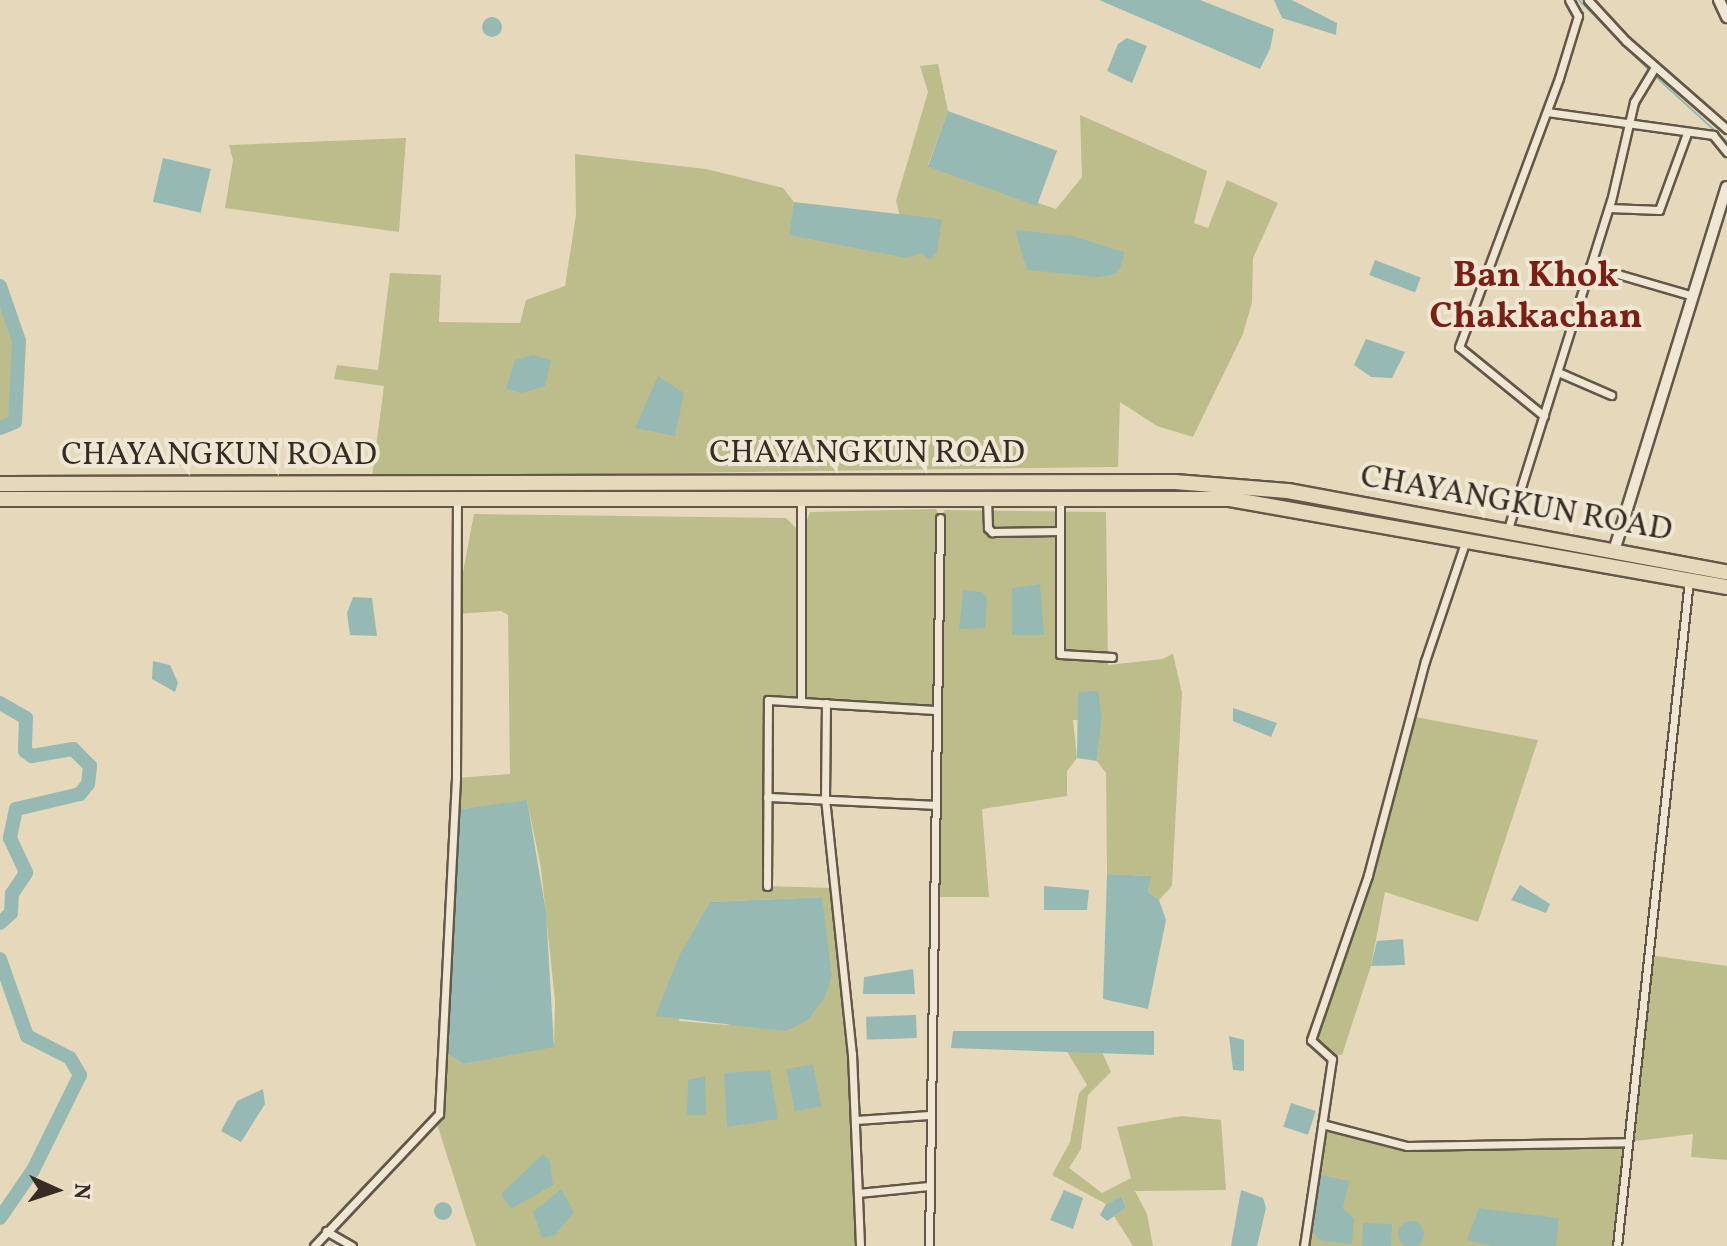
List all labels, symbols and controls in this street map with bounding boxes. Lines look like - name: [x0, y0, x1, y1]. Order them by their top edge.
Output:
- district label: Ban Khok Chakkachan: [1430, 255, 1642, 340]
- street label: CHAYANGKUN ROAD: [709, 435, 1025, 473]
- street label: CHAYANGKUN ROAD: [61, 437, 377, 475]
- street label: CHAYANGKUN ROAD: [1357, 459, 1675, 551]
- north arrow: [16, 1150, 96, 1230]
- text: N: [65, 1182, 96, 1200]

